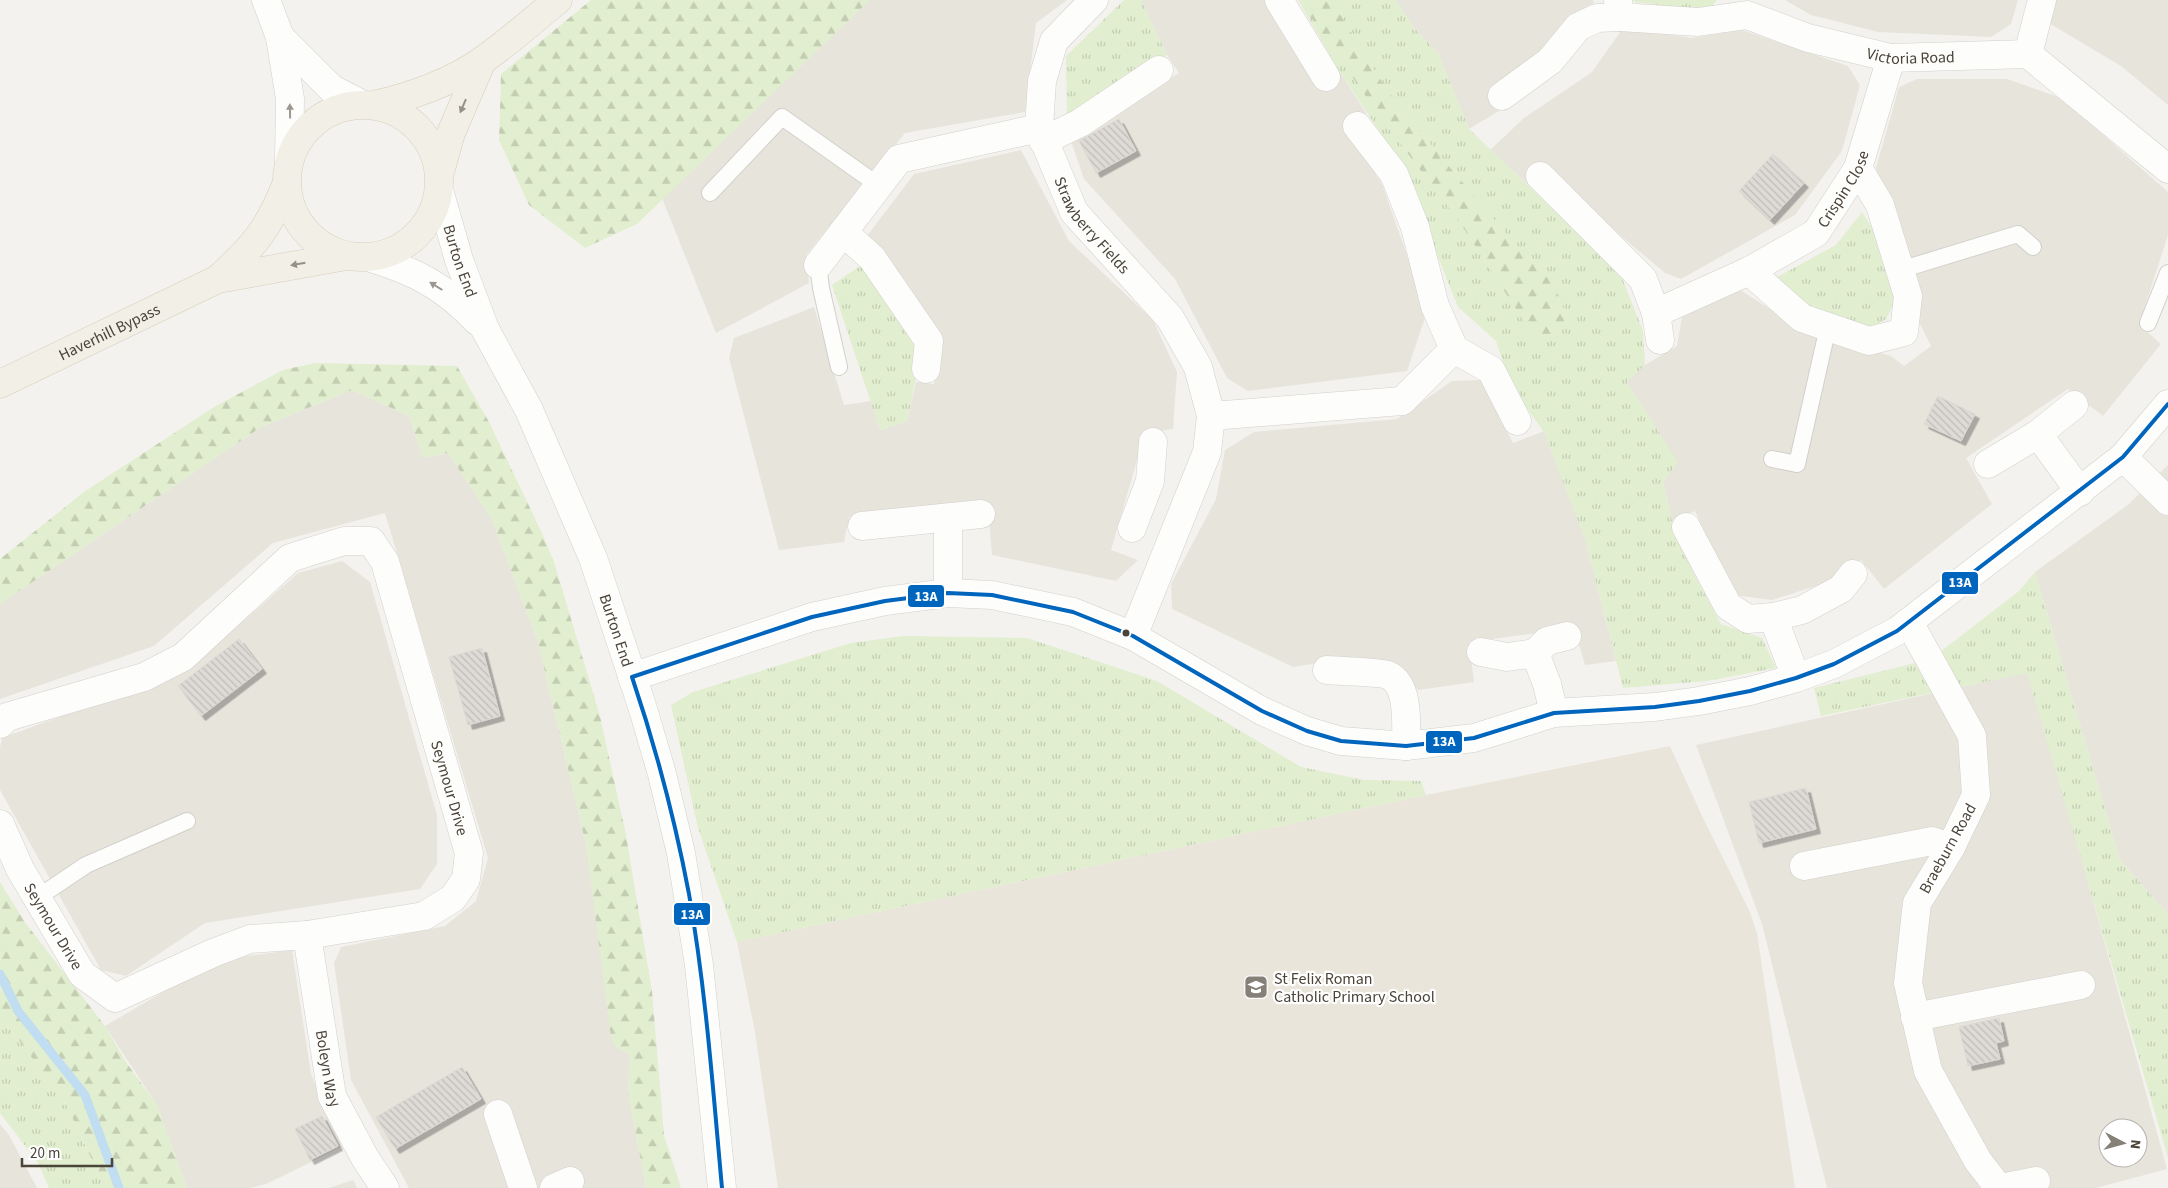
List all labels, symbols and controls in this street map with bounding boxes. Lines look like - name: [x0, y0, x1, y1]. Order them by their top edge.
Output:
- street label: Victoria Road: [1864, 43, 1955, 70]
- one-way arrow: [458, 99, 466, 113]
- one-way arrow: [286, 103, 294, 119]
- street label: Crispin Close: [1812, 148, 1875, 232]
- street label: Strawberry Fields: [1048, 173, 1135, 279]
- street label: Burton End: [437, 222, 482, 301]
- one-way arrow: [290, 260, 306, 268]
- one-way arrow: [429, 281, 442, 290]
- street label: Haverhill Bypass: [55, 298, 164, 366]
- line badge: 13A: [1941, 571, 1979, 595]
- text: 13A: [1949, 573, 1972, 593]
- line badge: 13A: [907, 584, 945, 608]
- text: 13A: [915, 587, 938, 607]
- street label: Burton End: [594, 591, 638, 670]
- unlabelled marker: [1121, 628, 1131, 638]
- line badge: 13A: [1425, 730, 1463, 754]
- text: 13A: [1433, 732, 1456, 752]
- street label: Seymour Drive: [425, 738, 473, 838]
- street label: Braeburn Road: [1914, 799, 1982, 898]
- street label: Seymour Drive: [18, 879, 88, 974]
- line badge: 13A: [673, 902, 711, 926]
- text: 13A: [681, 905, 704, 925]
- place label: St Felix Roman Catholic Primary School: [1274, 968, 1435, 1008]
- school or university icon: St Felix Roman Catholic Primary School: [1243, 974, 1269, 1000]
- street label: Boleyn Way: [310, 1029, 346, 1112]
- north arrow: [2098, 1118, 2148, 1168]
- scale bar: [22, 1136, 112, 1168]
- text: N: [2125, 1139, 2145, 1150]
- text: 20 m: [30, 1143, 60, 1164]

